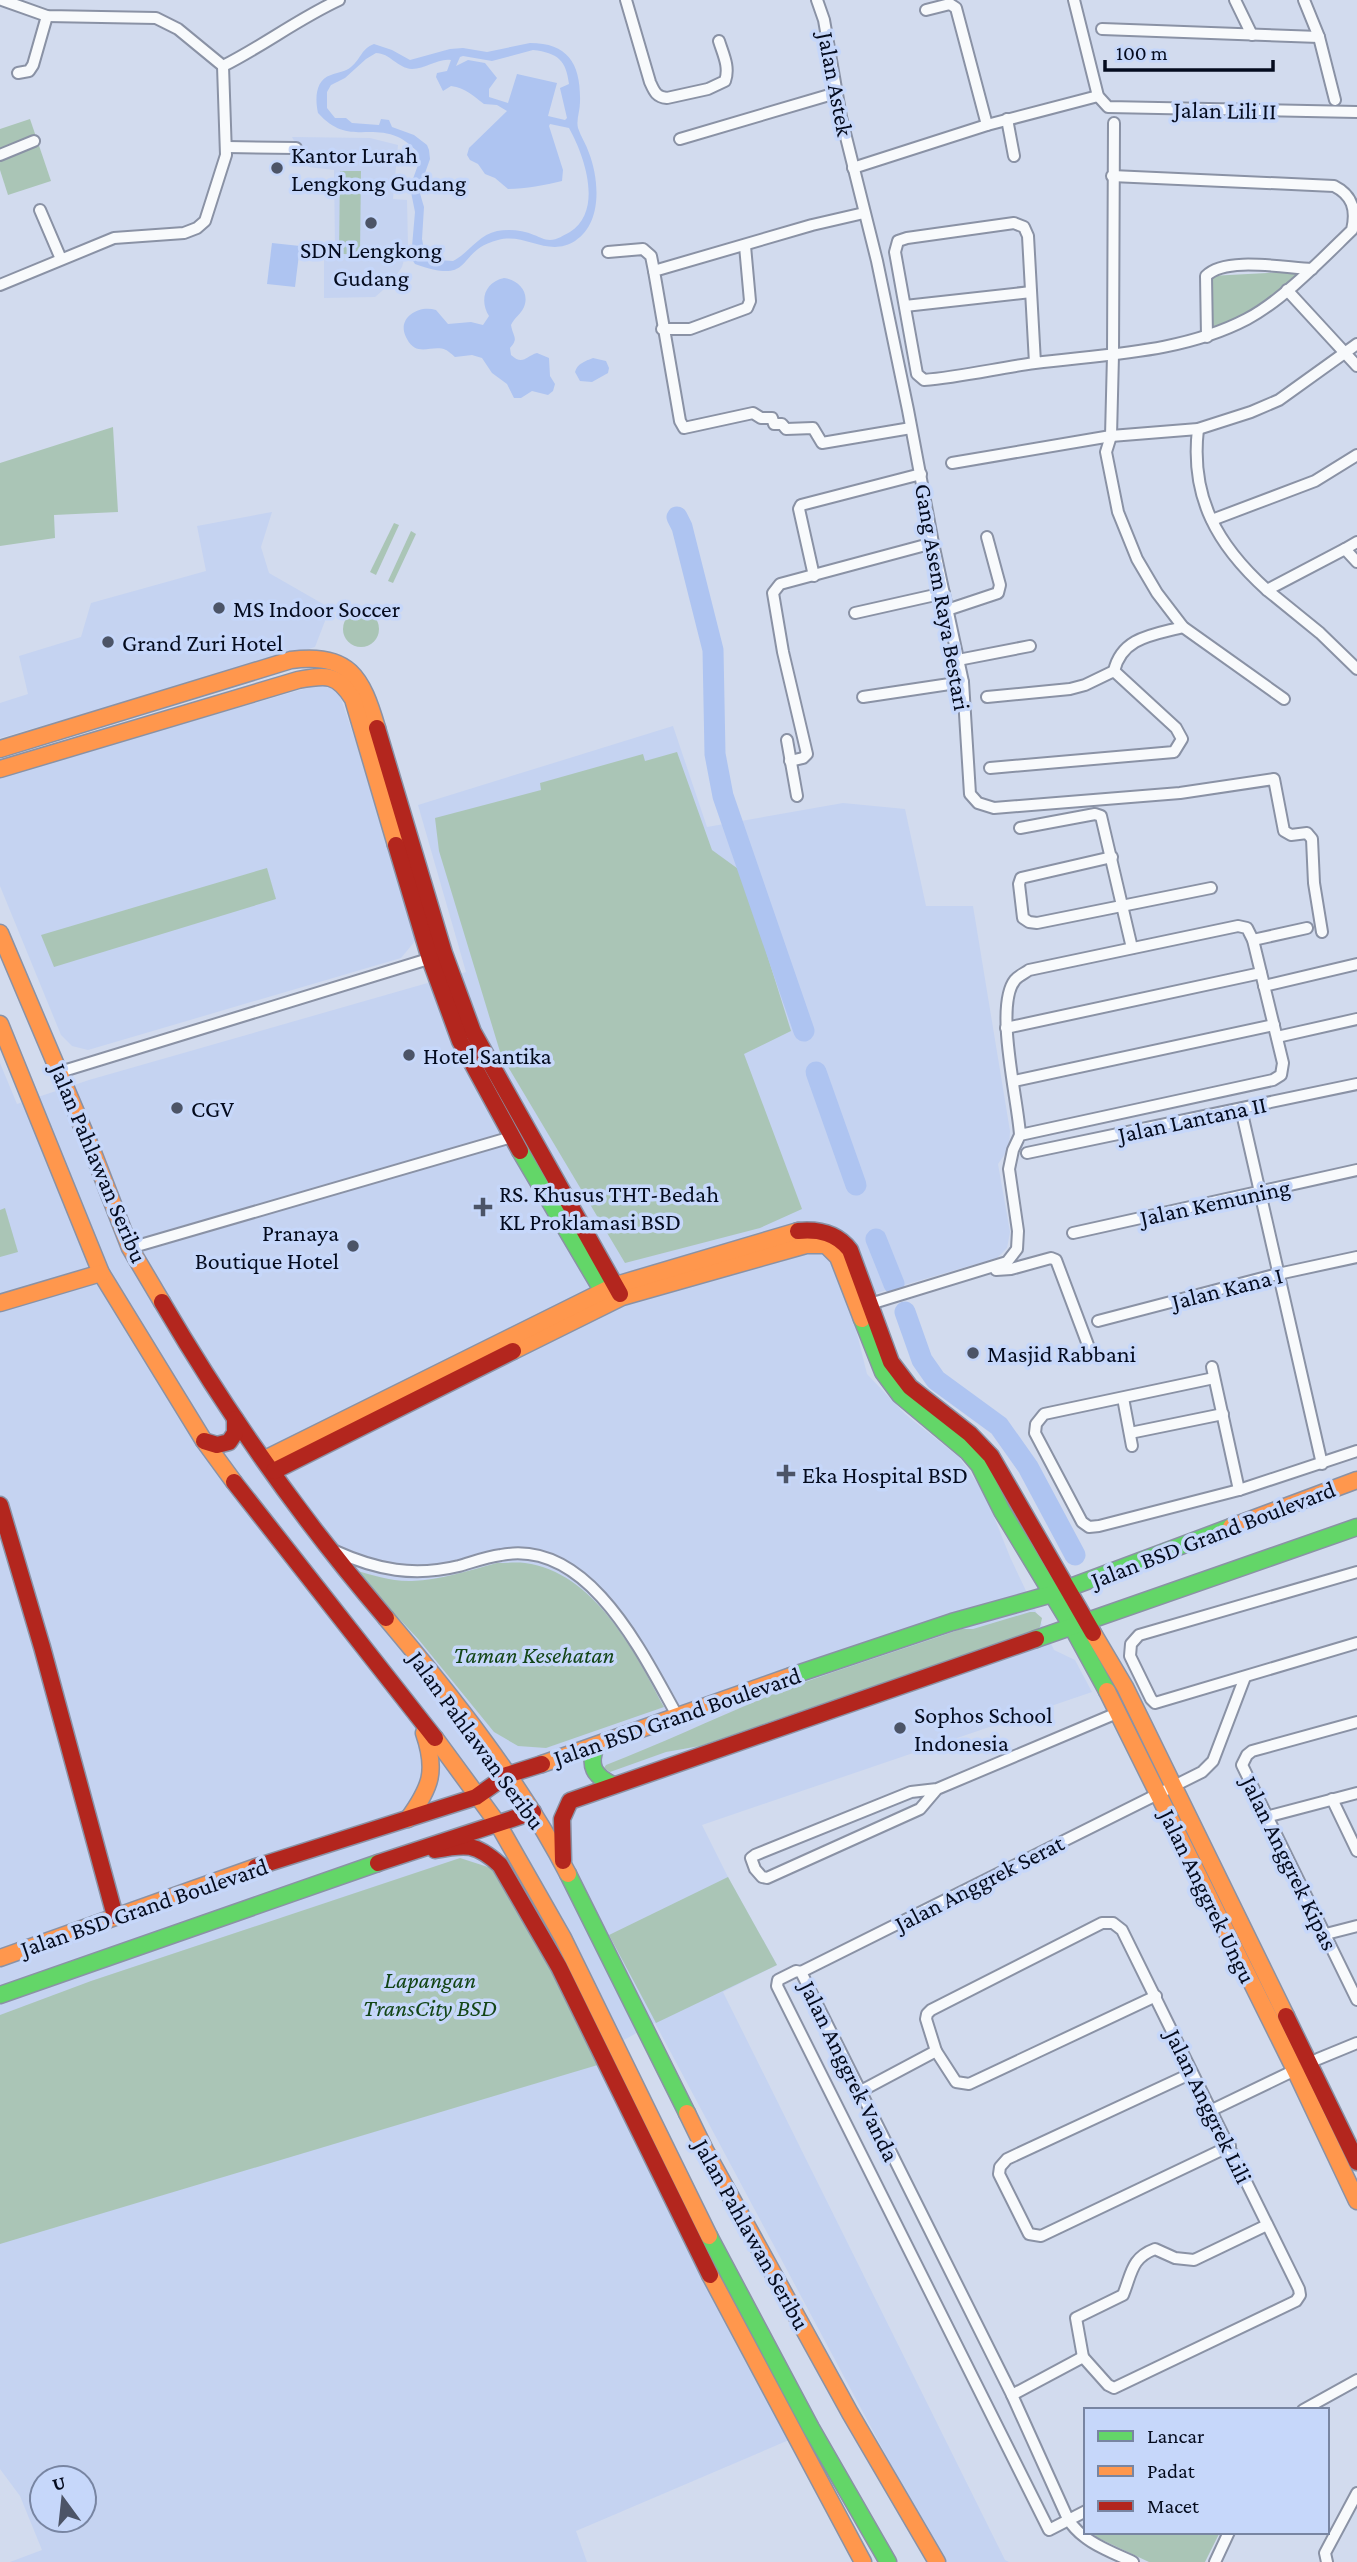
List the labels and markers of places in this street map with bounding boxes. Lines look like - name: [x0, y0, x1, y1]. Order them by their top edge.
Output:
- place label: Kantor Lurah Lengkong Gudang: [291, 141, 467, 196]
- marker: Kantor Lurah Lengkong Gudang: [269, 160, 285, 176]
- marker: SDN Lengkong Gudang: [363, 215, 379, 231]
- place label: SDN Lengkong Gudang: [300, 236, 443, 291]
- place label: MS Indoor Soccer: [233, 595, 401, 622]
- marker: MS Indoor Soccer: [211, 600, 227, 616]
- place label: Grand Zuri Hotel: [122, 629, 283, 656]
- marker: Grand Zuri Hotel: [100, 634, 116, 650]
- place label: Hotel Santika: [423, 1042, 552, 1069]
- marker: Hotel Santika: [401, 1047, 417, 1063]
- place label: CGV: [191, 1095, 234, 1122]
- marker: CGV: [169, 1100, 185, 1116]
- place label: RS. Khusus THT-Bedah KL Proklamasi BSD: [499, 1180, 719, 1235]
- marker: RS. Khusus THT-Bedah KL Proklamasi BSD: [473, 1197, 493, 1217]
- place label: Pranaya Boutique Hotel: [195, 1219, 339, 1274]
- marker: Pranaya Boutique Hotel: [345, 1238, 361, 1254]
- place label: Masjid Rabbani: [987, 1340, 1136, 1367]
- marker: Masjid Rabbani: [965, 1345, 981, 1361]
- place label: Eka Hospital BSD: [802, 1461, 968, 1488]
- marker: Eka Hospital BSD: [776, 1464, 796, 1484]
- place label: Sophos School Indonesia: [914, 1701, 1053, 1756]
- marker: Sophos School Indonesia: [892, 1720, 908, 1736]

